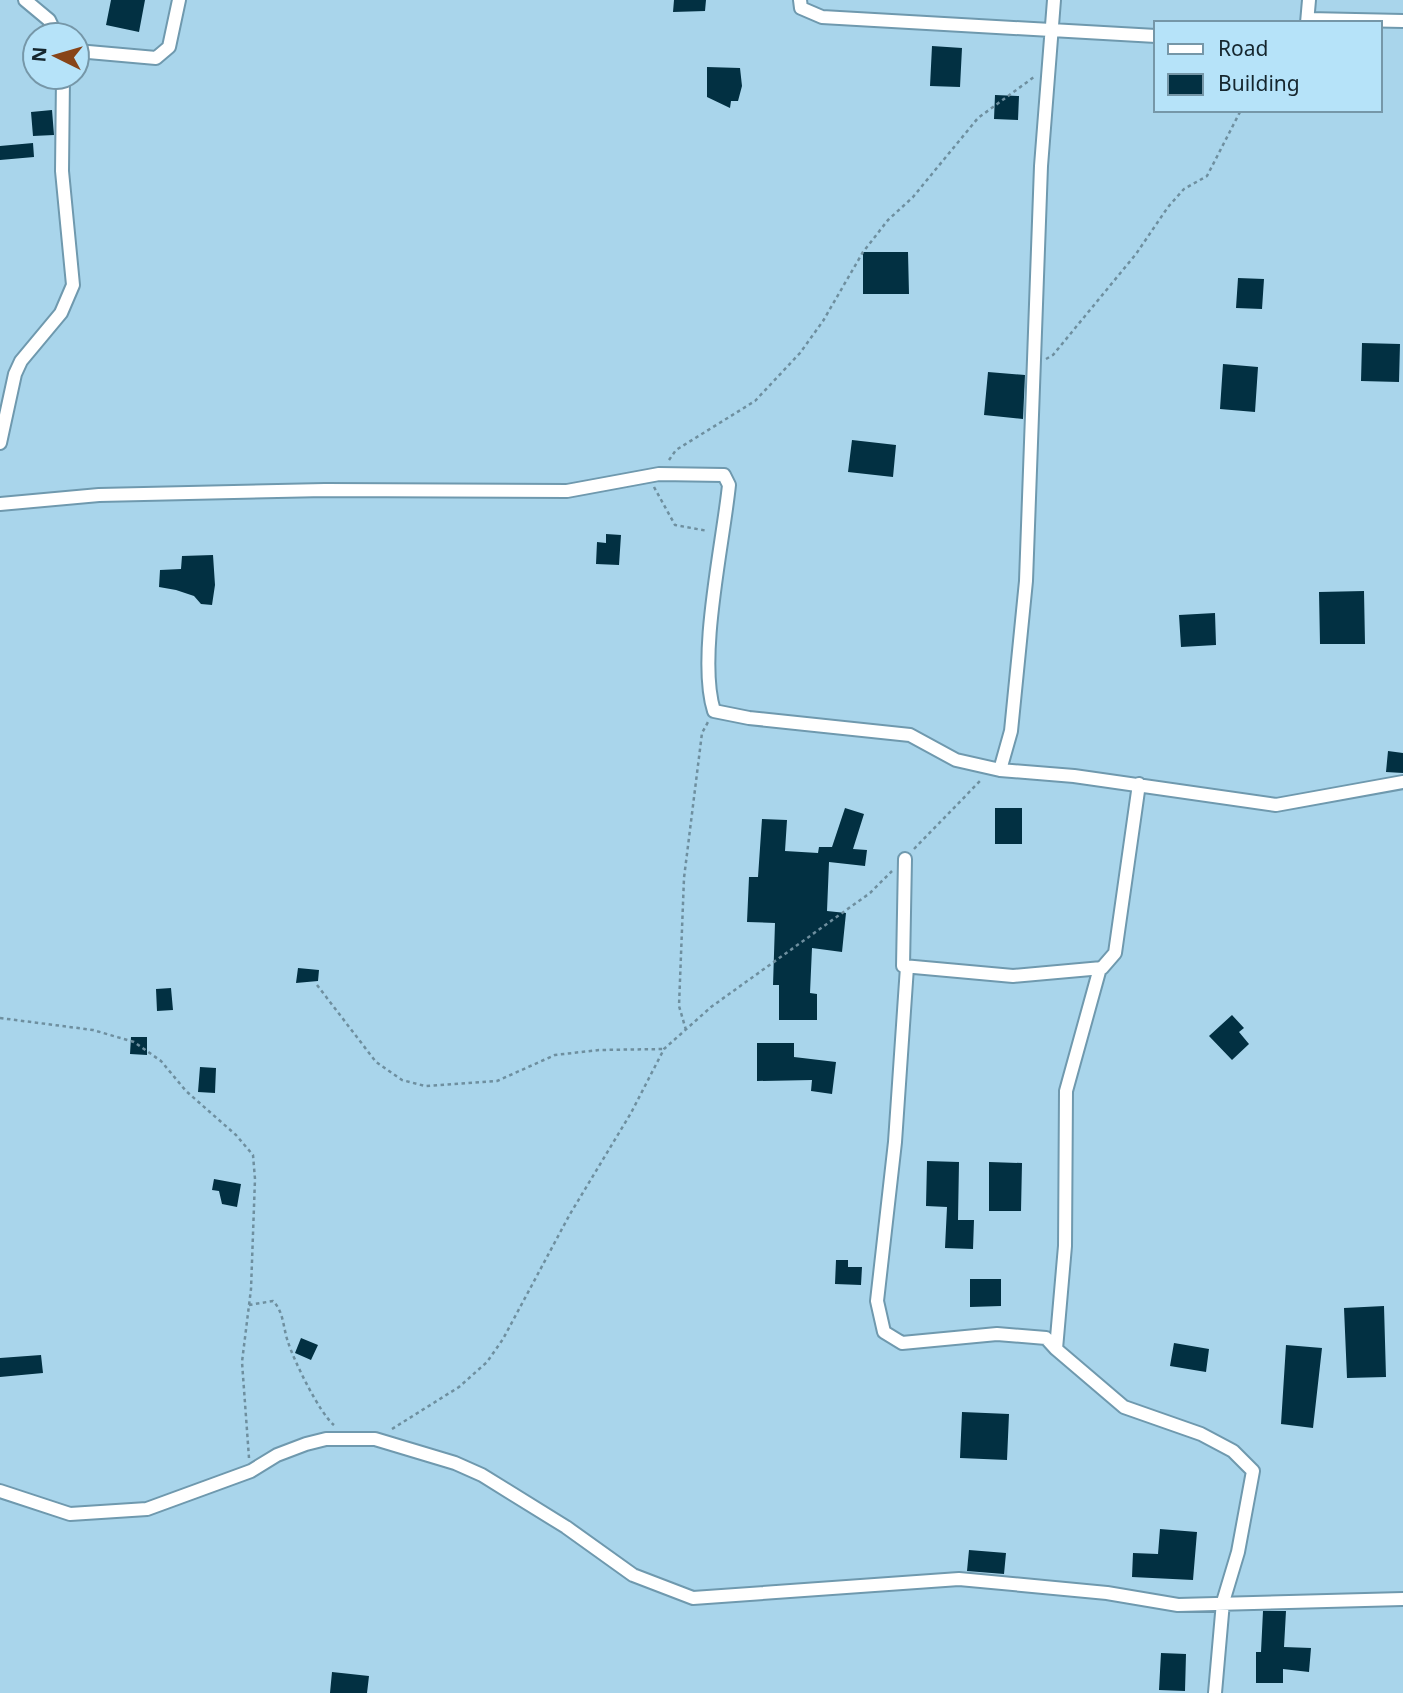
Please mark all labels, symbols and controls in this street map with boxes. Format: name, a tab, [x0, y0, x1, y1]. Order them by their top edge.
north arrow	[21, 21, 91, 91]
legend	[1154, 21, 1382, 112]
text: Road	[1218, 34, 1268, 62]
text: N	[25, 46, 53, 63]
text: Building	[1218, 69, 1300, 97]

